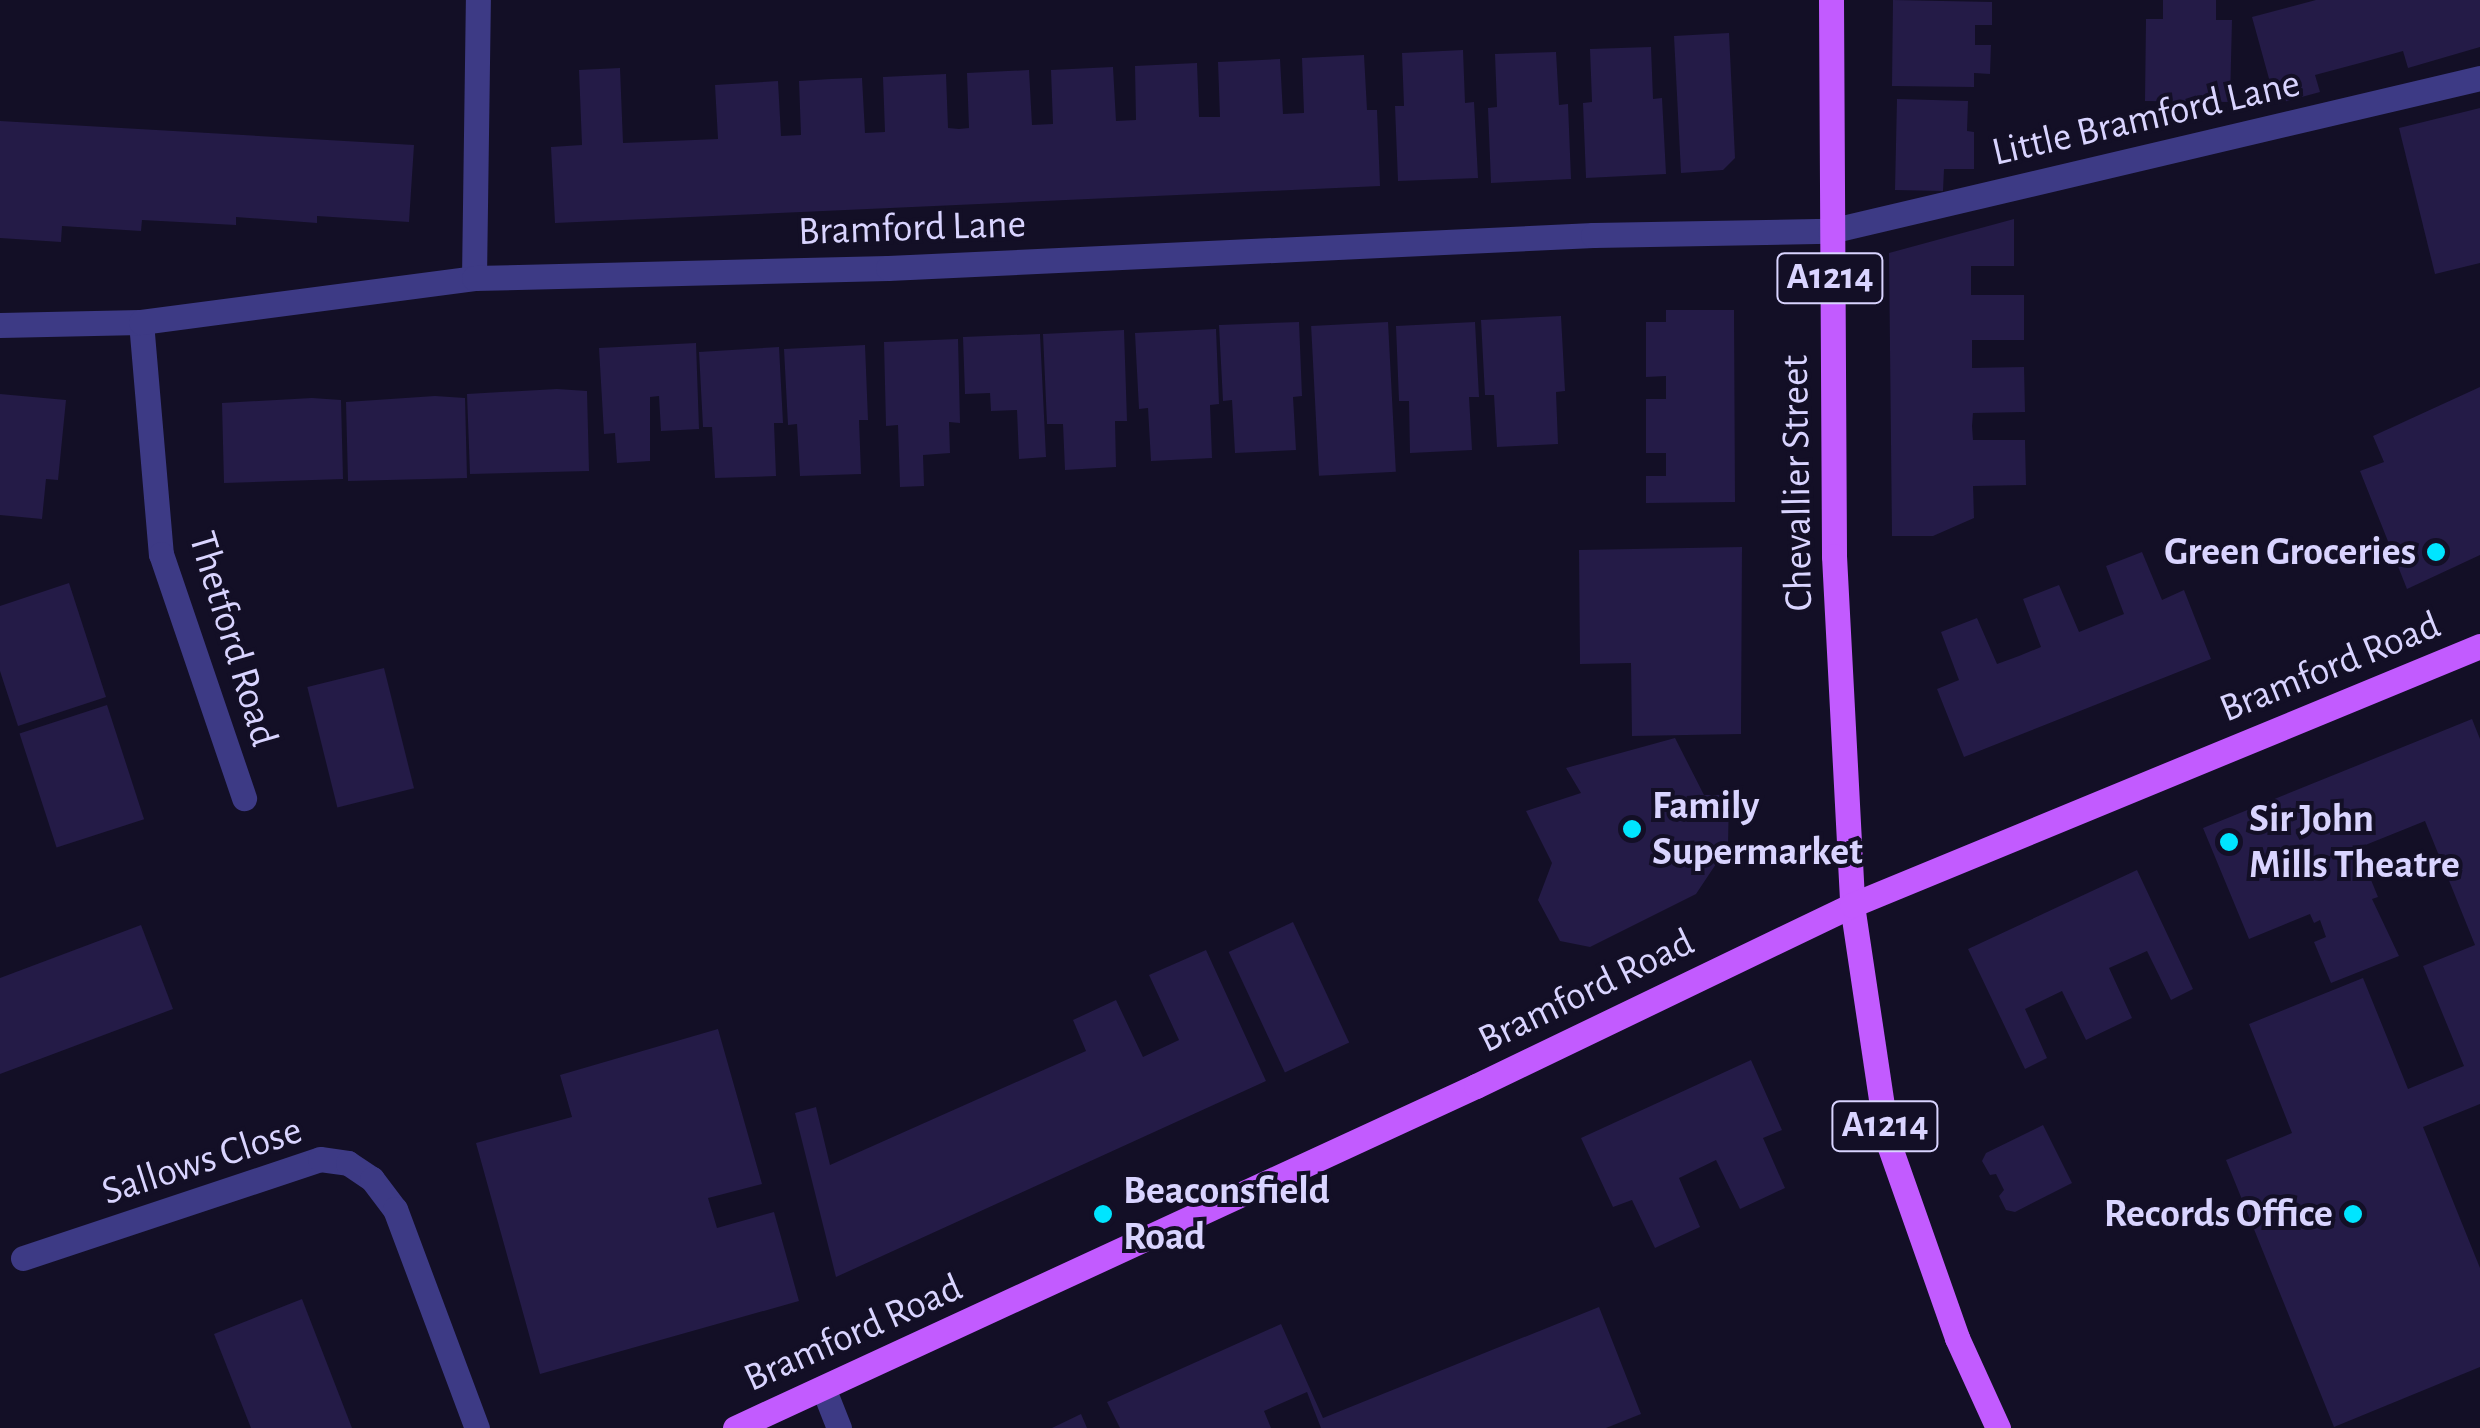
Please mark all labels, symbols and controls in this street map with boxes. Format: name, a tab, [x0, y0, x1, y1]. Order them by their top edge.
street label: Little Bramford Lane	[1987, 59, 2305, 177]
street label: Bramford Lane	[797, 200, 1027, 256]
road number: A1214	[1775, 245, 1885, 311]
street label: Chevallier Street	[1771, 354, 1823, 612]
street label: Thetford Road	[178, 526, 288, 752]
place label: Green Groceries	[2164, 528, 2416, 576]
marker: Green Groceries	[2425, 541, 2447, 563]
street label: Bramford Road	[2213, 601, 2447, 733]
place label: Family Supermarket	[1652, 782, 1863, 876]
place label: Sir John Mills Theatre	[2249, 795, 2460, 889]
marker: Family Supermarket	[1621, 818, 1643, 840]
marker: Sir John Mills Theatre	[2218, 831, 2240, 853]
street label: Bramford Road	[1470, 918, 1702, 1064]
road number: A1214	[1830, 1093, 1940, 1159]
street label: Sallows Close	[96, 1106, 308, 1216]
place label: Beaconsfield Road	[1123, 1167, 1330, 1261]
place label: Records Office	[2104, 1190, 2333, 1238]
marker: Beaconsfield Road	[1092, 1203, 1114, 1225]
marker: Records Office	[2342, 1203, 2364, 1225]
street label: Bramford Road	[736, 1264, 970, 1402]

